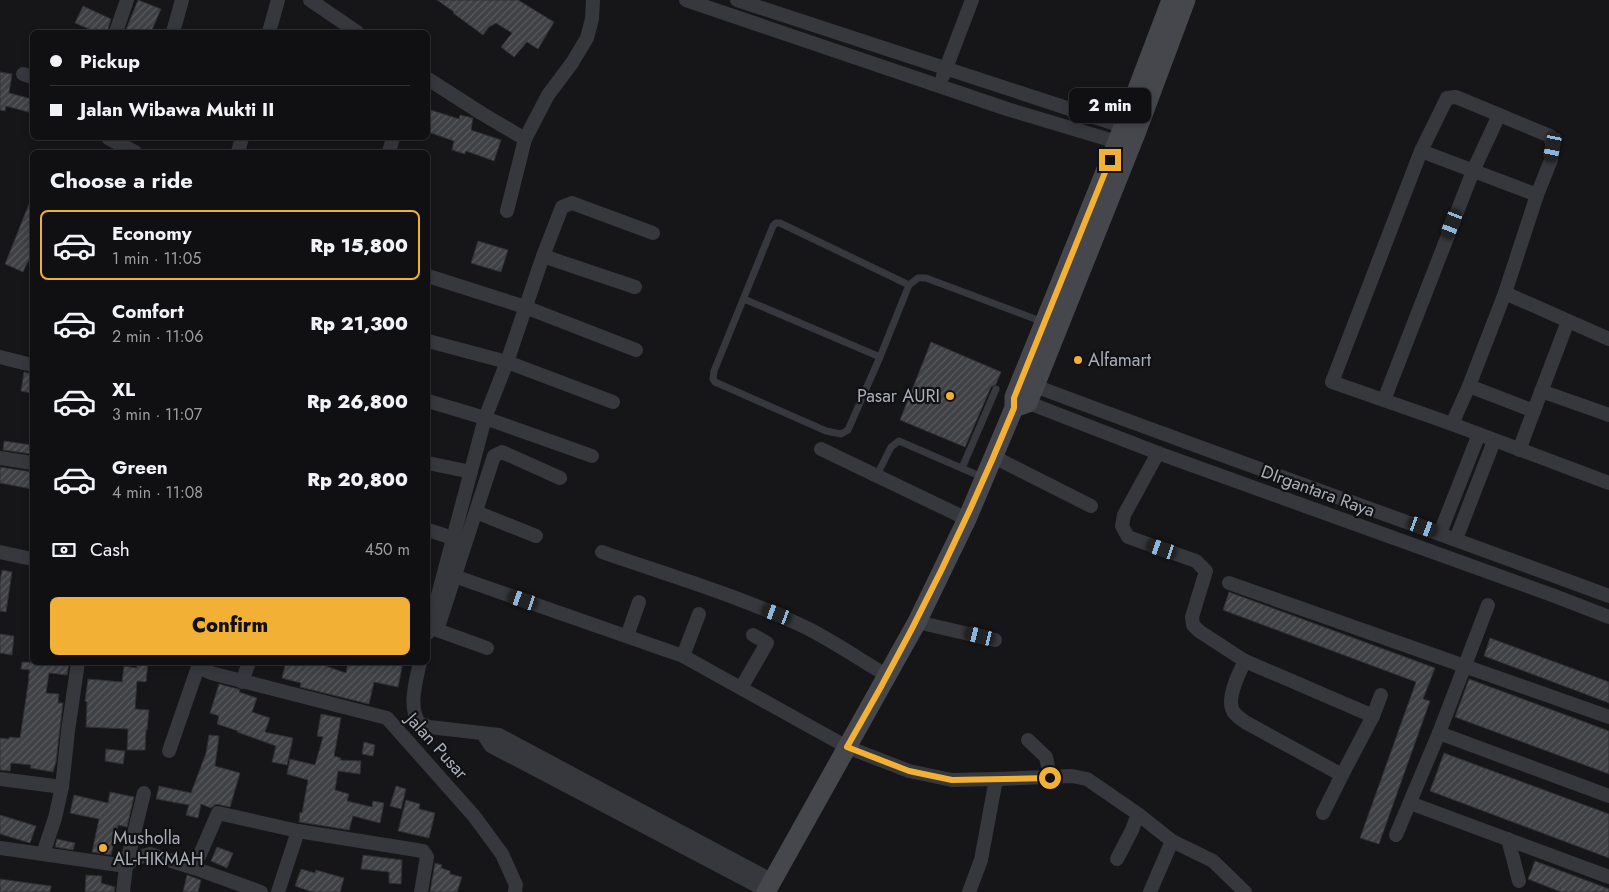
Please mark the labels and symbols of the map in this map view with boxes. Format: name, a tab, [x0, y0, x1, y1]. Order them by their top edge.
callout: 2 min	[1069, 88, 1151, 122]
car	[1542, 131, 1563, 163]
route end	[1099, 149, 1121, 171]
car	[1439, 207, 1464, 241]
place label: Alfamart	[1088, 347, 1152, 373]
marker: Alfamart	[1072, 354, 1084, 366]
place label: Pasar AURI	[857, 383, 940, 409]
marker: Pasar AURI	[944, 390, 956, 402]
street label: DIrgantara Raya	[1257, 458, 1379, 524]
car	[1406, 515, 1439, 539]
car	[1145, 537, 1178, 561]
car	[506, 588, 539, 612]
car	[760, 602, 793, 626]
car	[963, 625, 996, 647]
street label: Jalan Pusar	[399, 705, 475, 786]
route start	[1039, 767, 1061, 789]
place label: Musholla AL-HIKMAH	[113, 825, 204, 872]
marker: Musholla AL-HIKMAH	[97, 842, 109, 854]

